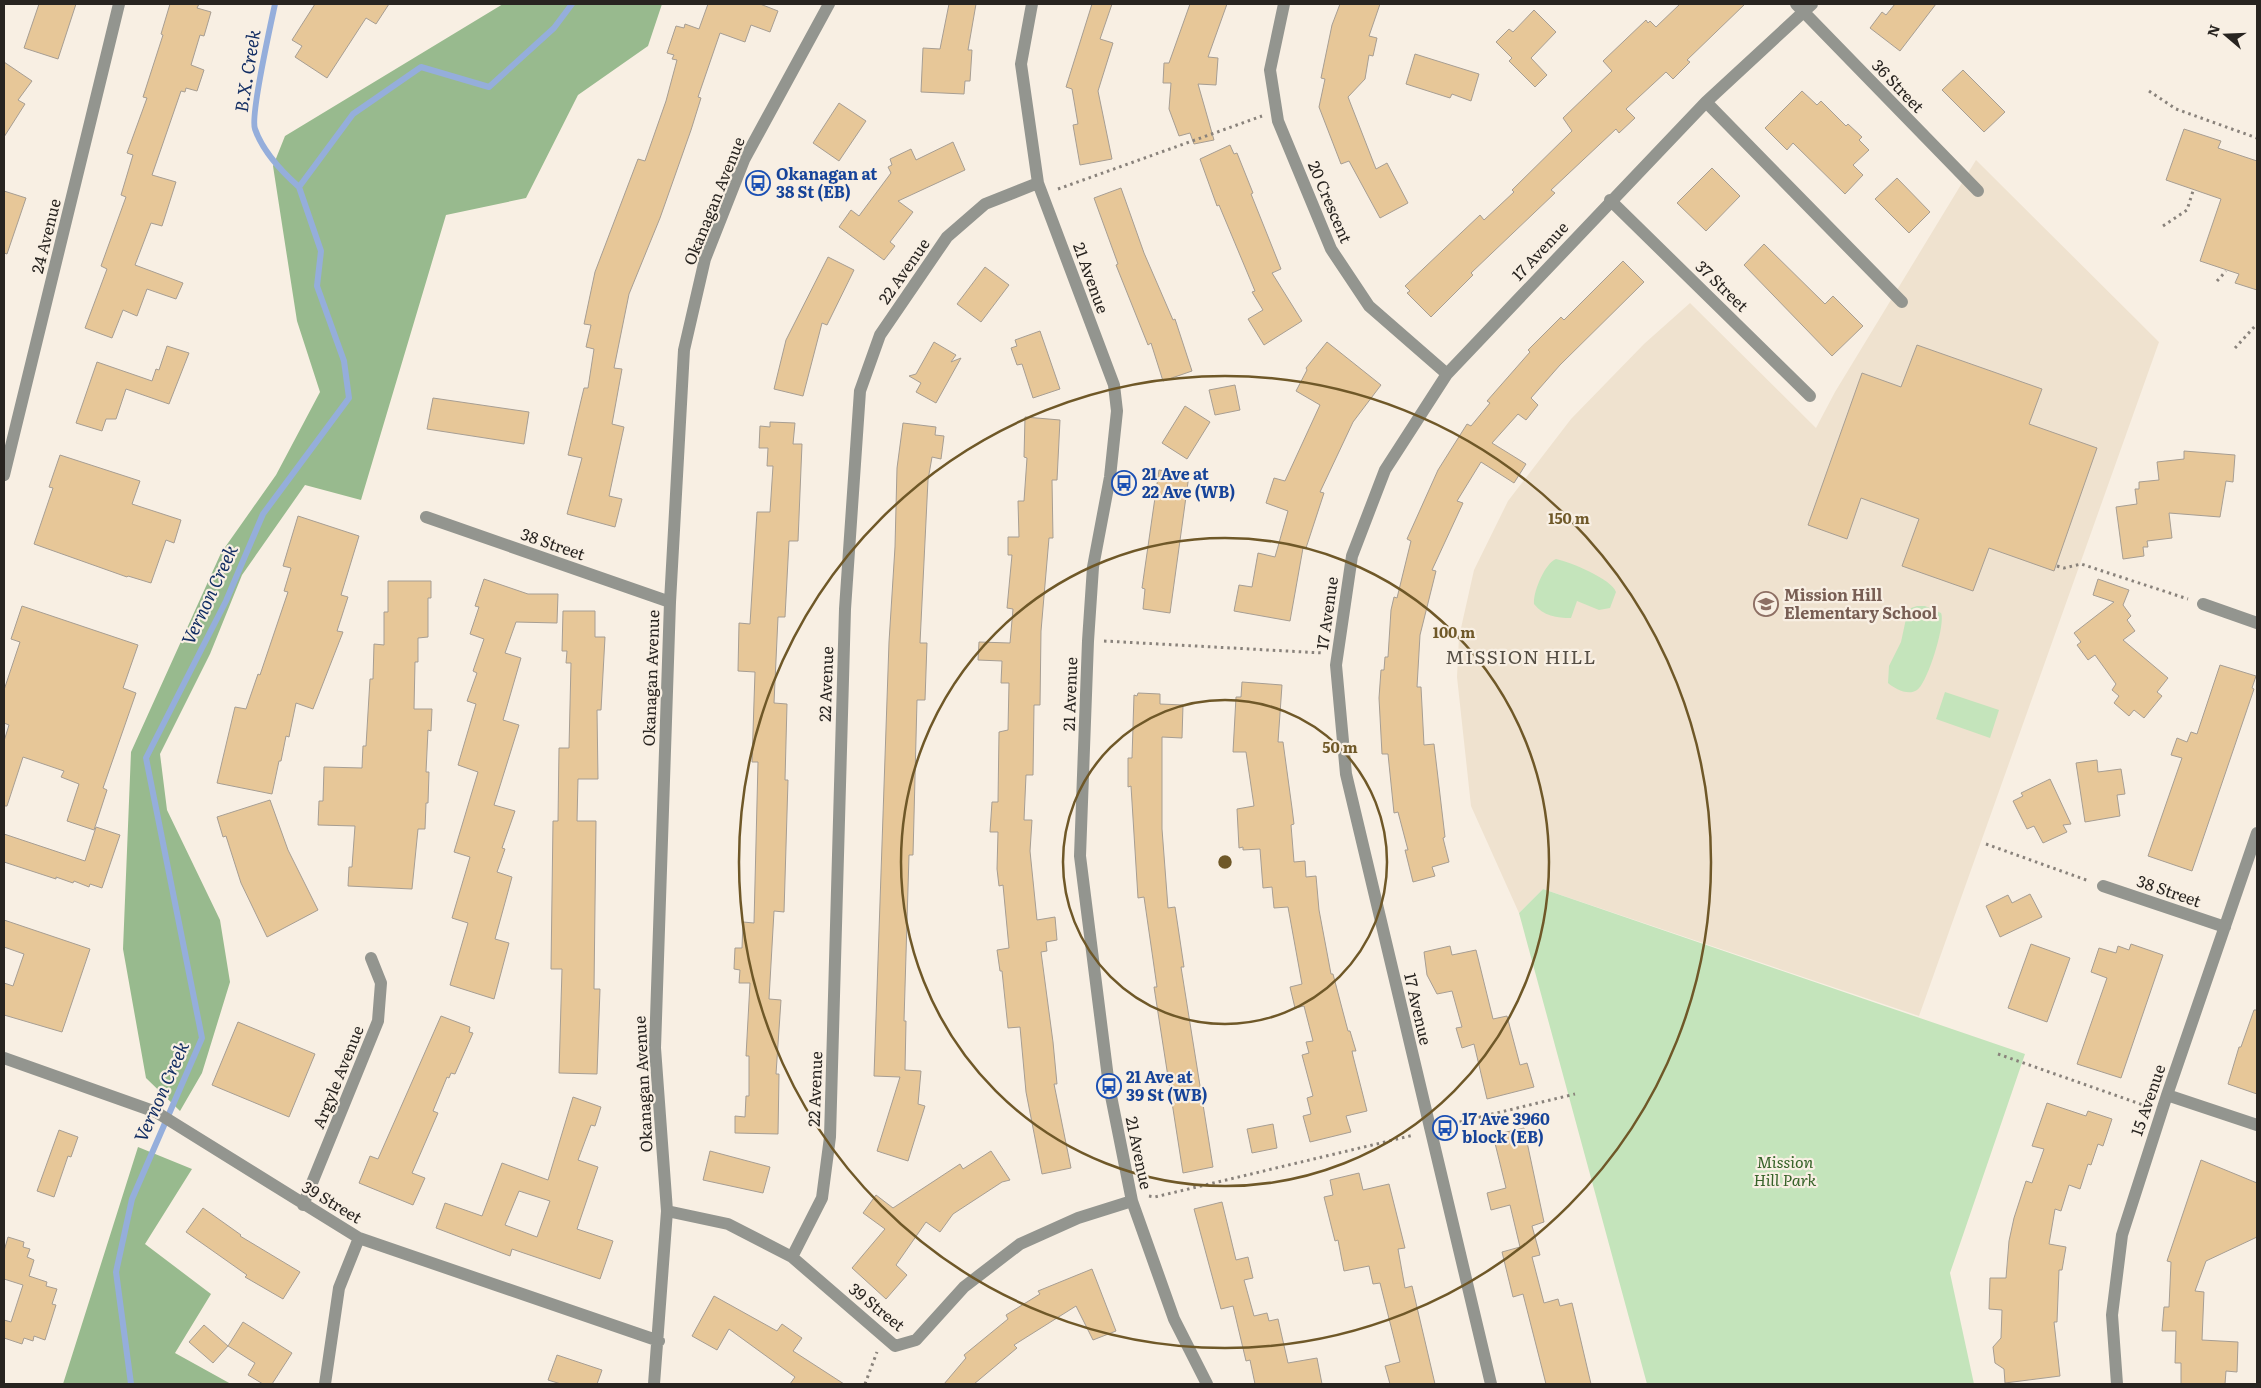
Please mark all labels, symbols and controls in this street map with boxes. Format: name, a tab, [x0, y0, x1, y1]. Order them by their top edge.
north arrow	[2201, 10, 2251, 60]
text: N	[2201, 21, 2224, 39]
water label: B.X. Creek	[227, 27, 266, 114]
street label: 36 Street	[1867, 53, 1931, 118]
street label: Okanagan Avenue	[676, 133, 750, 268]
street label: 20 Crescent	[1303, 157, 1359, 247]
place label: Okanagan at 38 St (EB)	[776, 161, 877, 203]
bus stop icon: Okanagan at 38 St (EB)	[745, 170, 771, 196]
street label: 24 Avenue	[24, 196, 66, 276]
street label: 17 Avenue	[1505, 215, 1573, 285]
street label: 22 Avenue	[872, 233, 935, 308]
street label: 21 Avenue	[1068, 239, 1116, 317]
street label: 37 Street	[1691, 254, 1755, 317]
place label: 21 Ave at 22 Ave (WB)	[1142, 461, 1235, 503]
bus stop icon: 21 Ave at 22 Ave (WB)	[1111, 470, 1137, 496]
text: 150 m	[1548, 506, 1590, 529]
street label: 38 Street	[518, 521, 589, 565]
water label: Vernon Creek	[174, 540, 244, 649]
street label: 17 Avenue	[1309, 575, 1343, 651]
place label: Mission Hill Elementary School	[1784, 582, 1938, 624]
school or university icon: Mission Hill Elementary School	[1753, 591, 1779, 617]
street label: Okanagan Avenue	[636, 609, 664, 747]
text: 100 m	[1433, 620, 1475, 643]
district label: MISSION HILL	[1445, 642, 1597, 670]
street label: 22 Avenue	[812, 646, 838, 722]
street label: 21 Avenue	[1056, 657, 1082, 731]
text: 50 m	[1322, 735, 1358, 758]
centre of rings	[1216, 853, 1234, 871]
street label: 38 Street	[2134, 868, 2205, 912]
street label: 17 Avenue	[1399, 970, 1439, 1047]
street label: Okanagan Avenue	[626, 1015, 658, 1153]
street label: Argyle Avenue	[305, 1021, 369, 1132]
water label: Vernon Creek	[126, 1037, 195, 1146]
street label: 22 Avenue	[801, 1051, 827, 1127]
street label: 15 Avenue	[2124, 1061, 2170, 1139]
place label: 21 Ave at 39 St (WB)	[1126, 1064, 1208, 1106]
bus stop icon: 21 Ave at 39 St (WB)	[1096, 1073, 1122, 1099]
place label: 17 Ave 3960 block (EB)	[1462, 1106, 1550, 1148]
street label: 21 Avenue	[1121, 1114, 1159, 1191]
bus stop icon: 17 Ave 3960 block (EB)	[1432, 1115, 1458, 1141]
park label: Mission Hill Park	[1754, 1149, 1817, 1191]
street label: 39 Street	[298, 1174, 367, 1229]
street label: 39 Street	[844, 1276, 911, 1337]

